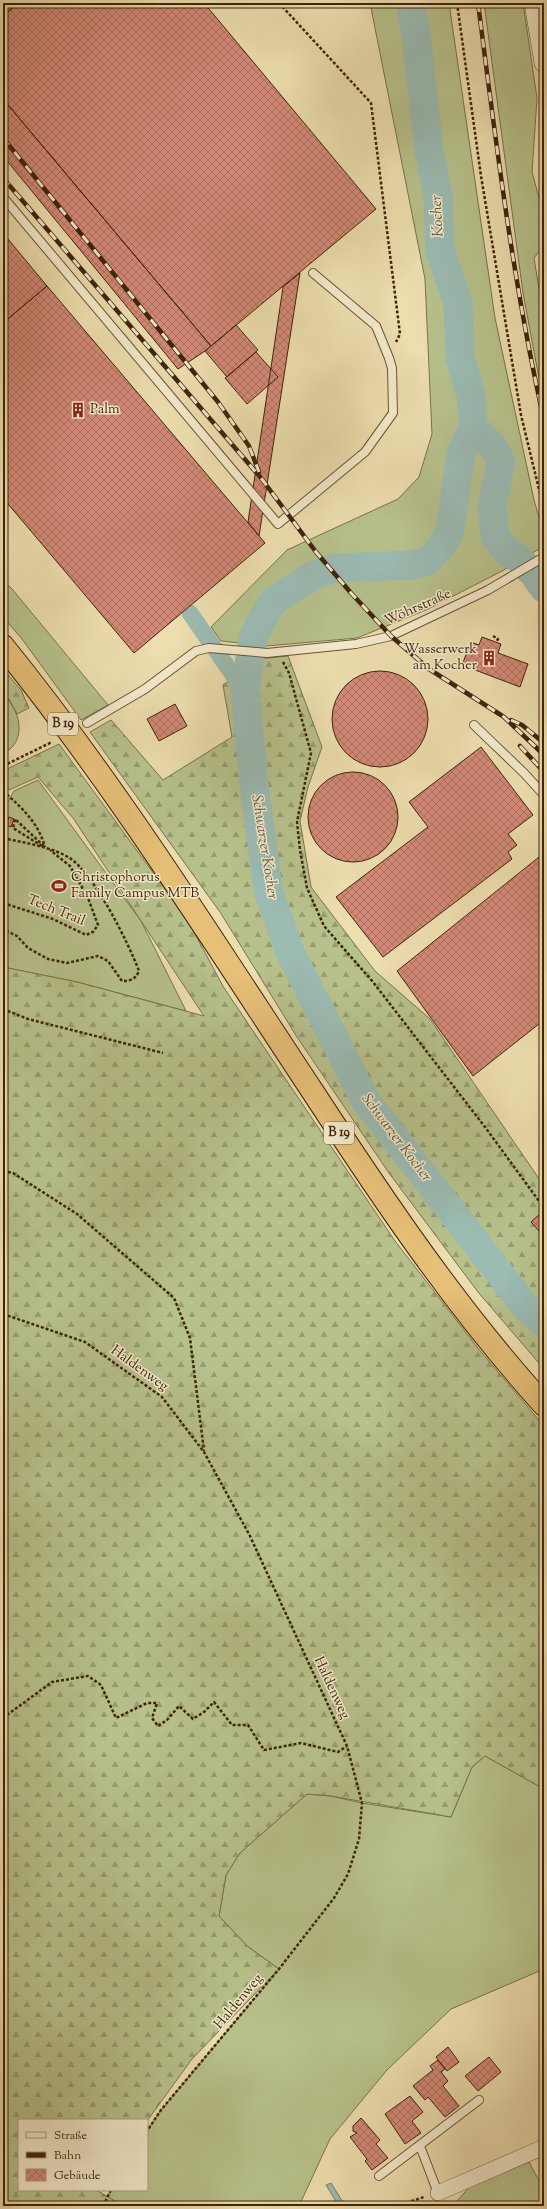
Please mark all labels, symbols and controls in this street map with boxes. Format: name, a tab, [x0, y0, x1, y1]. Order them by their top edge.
water label: Kocher	[426, 194, 450, 237]
place label: Palm	[90, 400, 120, 420]
building icon: Palm	[69, 401, 87, 419]
street label: Wöhrstraße	[382, 584, 454, 632]
place label: Wasserwerk am Kocher	[404, 640, 478, 676]
building icon: Wasserwerk am Kocher	[480, 649, 498, 667]
road number: B 19	[48, 713, 78, 735]
water label: Schwarzer Kocher	[245, 793, 283, 901]
place label: Christophorus Family Campus MTB	[71, 868, 199, 904]
sports icon: Christophorus Family Campus MTB	[50, 877, 68, 895]
street label: Tech Trail	[24, 890, 88, 932]
water label: Schwarzer Kocher	[356, 1090, 437, 1187]
road number: B 19	[324, 1122, 354, 1144]
street label: Haldenweg	[106, 1341, 172, 1397]
street label: Haldenweg	[308, 1653, 354, 1723]
street label: Haldenweg	[210, 1970, 268, 2034]
legend	[18, 2119, 148, 2191]
text: Straße	[54, 2127, 88, 2145]
text: Bahn	[54, 2147, 81, 2165]
text: Gebäude	[54, 2167, 101, 2185]

